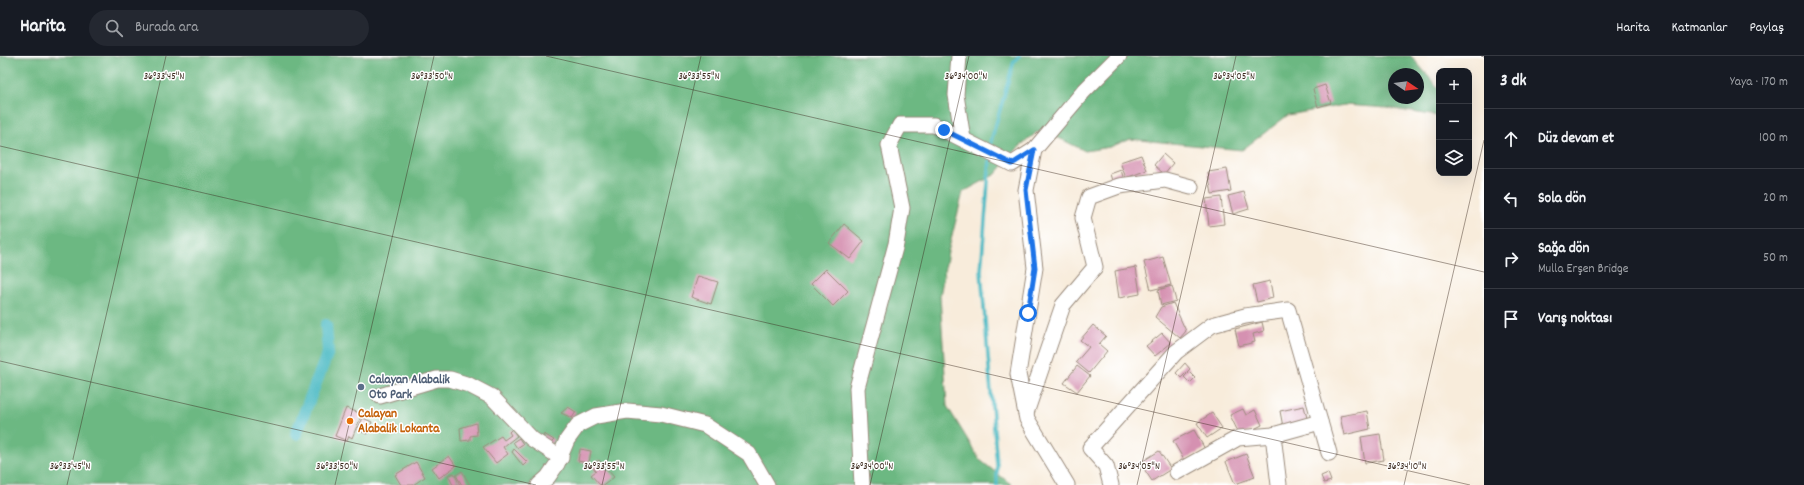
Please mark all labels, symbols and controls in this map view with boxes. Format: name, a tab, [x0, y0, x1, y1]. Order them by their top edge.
search box	[89, 10, 369, 46]
text: Harita	[20, 14, 65, 41]
icon: search	[103, 17, 125, 39]
text: Burada ara	[135, 17, 198, 39]
text: Harita	[1616, 18, 1650, 38]
text: Katmanlar	[1672, 18, 1727, 38]
text: Paylaş	[1749, 18, 1784, 38]
north arrow	[1388, 68, 1424, 104]
map controls	[1436, 68, 1472, 176]
button: +	[1436, 68, 1472, 104]
text: 36°33'45"N	[144, 70, 184, 84]
text: 36°33'50"N	[411, 70, 453, 84]
text: 36°33'55"N	[678, 70, 720, 84]
text: 36°34'00"N	[945, 70, 987, 84]
text: 36°34'05"N	[1213, 70, 1255, 84]
text: 3 dk	[1500, 70, 1526, 94]
text: Yaya · 170 m	[1730, 73, 1788, 92]
button: −	[1436, 104, 1472, 140]
route end	[935, 121, 953, 139]
icon: ahead	[1500, 128, 1522, 150]
text: Düz devam et	[1538, 128, 1614, 150]
text: 100 m	[1759, 129, 1788, 148]
button: layers	[1436, 140, 1472, 176]
icon: left	[1500, 188, 1522, 210]
text: Sola dön	[1538, 188, 1586, 210]
text: 20 m	[1763, 189, 1788, 208]
text: Sağa dön	[1538, 238, 1589, 260]
icon: right	[1500, 248, 1522, 270]
text: 50 m	[1763, 249, 1788, 268]
text: Mulla Erşen Bridge	[1538, 260, 1628, 279]
route start	[1019, 304, 1037, 322]
icon: arrive	[1500, 308, 1522, 330]
text: Varış noktası	[1538, 308, 1612, 330]
place label: Calayan Alabalik Oto Park	[369, 371, 451, 405]
marker: Calayan Alabalik Oto Park	[356, 382, 366, 392]
place label: Calayan Alabalik Lokanta	[358, 405, 440, 439]
marker: Calayan Alabalik Lokanta	[345, 416, 355, 426]
text: 36°33'45"N	[50, 460, 90, 474]
text: 36°33'50"N	[316, 460, 358, 474]
text: 36°33'55"N	[583, 460, 625, 474]
text: 36°34'00"N	[851, 460, 893, 474]
text: 36°34'05"N	[1118, 460, 1160, 474]
text: 36°34'10"N	[1387, 460, 1427, 474]

